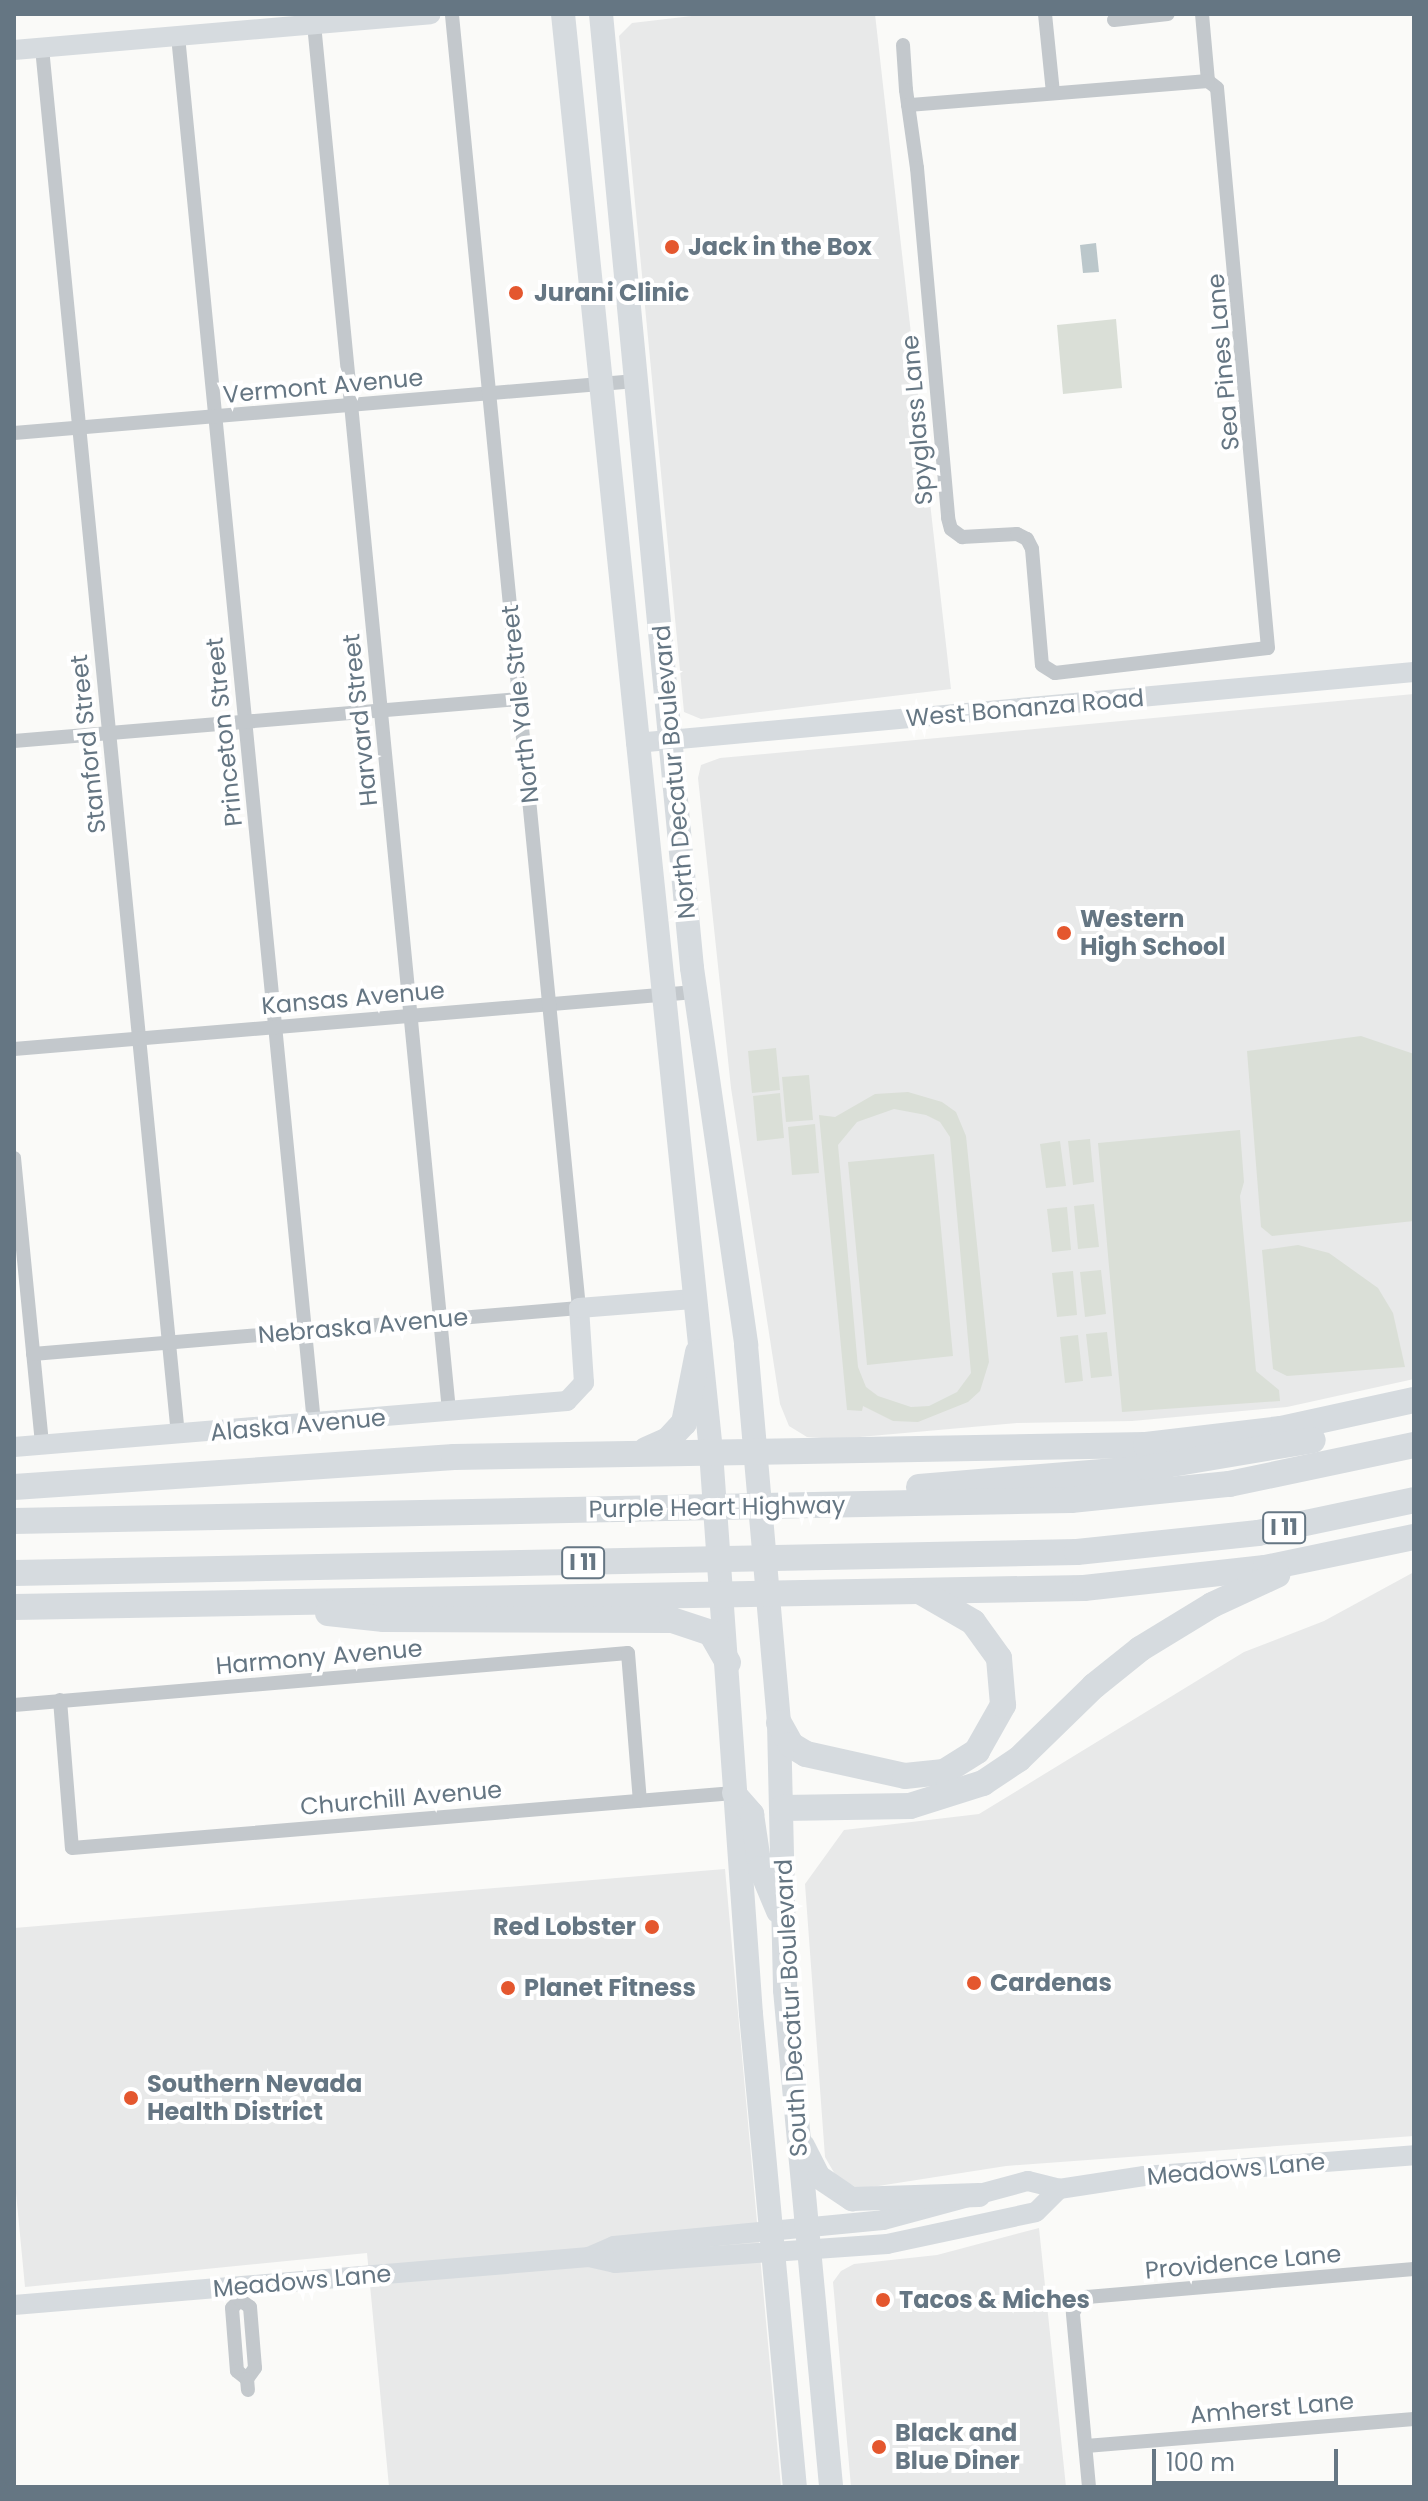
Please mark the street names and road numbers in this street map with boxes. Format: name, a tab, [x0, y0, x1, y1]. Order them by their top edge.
street label: Sea Pines Lane	[1201, 272, 1245, 452]
street label: Spyglass Lane	[895, 334, 939, 506]
street label: Vermont Avenue	[222, 363, 424, 409]
street label: North Yale Street	[495, 603, 545, 805]
street label: North Decatur Boulevard	[647, 624, 701, 920]
street label: Harvard Street	[337, 632, 383, 808]
street label: Princeton Street	[200, 636, 248, 828]
street label: Stanford Street	[64, 653, 112, 835]
street label: West Bonanza Road	[905, 683, 1145, 733]
street label: Kansas Avenue	[260, 976, 446, 1020]
street label: Nebraska Avenue	[257, 1302, 469, 1350]
street label: Alaska Avenue	[209, 1403, 387, 1447]
street label: Purple Heart Highway	[588, 1490, 846, 1524]
road number: I 11	[1262, 1510, 1306, 1546]
road number: I 11	[561, 1545, 605, 1581]
street label: Harmony Avenue	[215, 1634, 423, 1680]
street label: Churchill Avenue	[299, 1775, 503, 1821]
street label: South Decatur Boulevard	[769, 1858, 813, 2158]
street label: Meadows Lane	[1146, 2147, 1326, 2191]
street label: Providence Lane	[1144, 2239, 1342, 2285]
street label: Meadows Lane	[212, 2259, 392, 2303]
street label: Amherst Lane	[1189, 2386, 1355, 2430]

